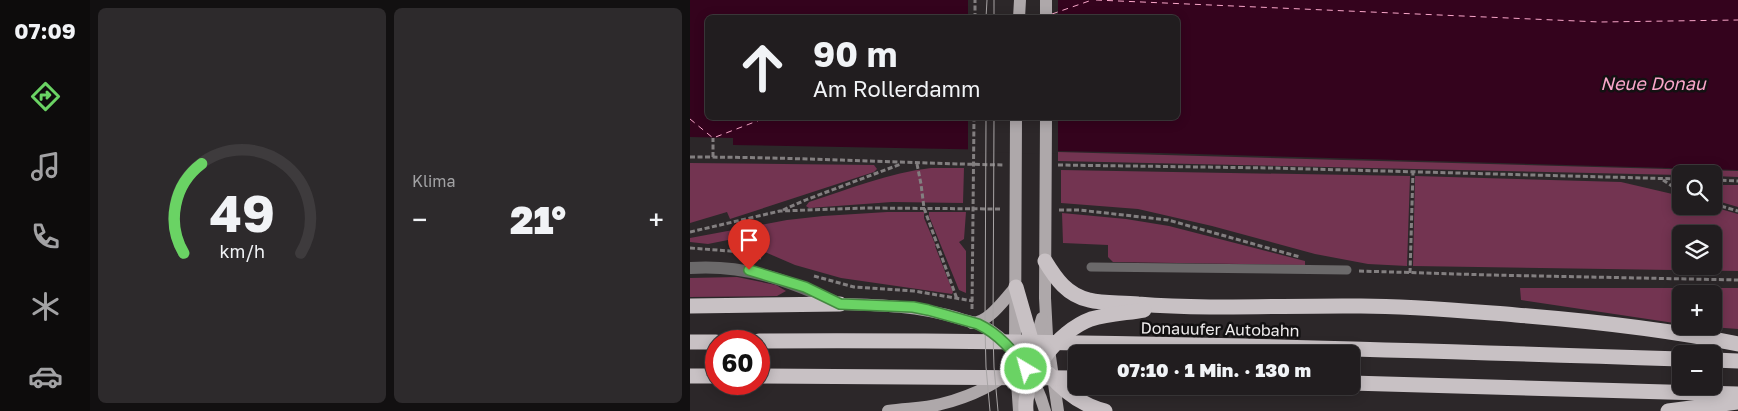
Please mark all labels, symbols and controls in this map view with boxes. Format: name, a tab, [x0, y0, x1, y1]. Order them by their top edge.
text: 07:09	[14, 17, 76, 44]
text: 90 m	[813, 33, 897, 75]
icon: ahead	[730, 35, 795, 100]
water label: Neue Donau	[1600, 72, 1707, 94]
text: Am Rollerdamm	[813, 75, 981, 102]
icon: directions	[28, 79, 63, 114]
icon: music	[28, 149, 63, 184]
map controls	[1672, 165, 1722, 395]
button: search	[1672, 165, 1722, 215]
text: Klima	[412, 171, 456, 191]
text: 49	[209, 181, 275, 243]
text: 21°	[510, 197, 566, 242]
text: −	[412, 203, 427, 236]
text: +	[649, 203, 664, 236]
icon: phone	[28, 219, 63, 254]
pin	[728, 219, 770, 270]
button: layers	[1672, 225, 1722, 275]
icon: arrive	[735, 226, 763, 254]
text: km/h	[219, 240, 265, 262]
button: +	[1672, 285, 1722, 335]
icon: climate	[28, 289, 63, 324]
street label: Donauufer Autobahn	[1140, 318, 1300, 340]
speed limit sign: 60	[705, 330, 770, 395]
position arrow	[999, 342, 1051, 394]
button: −	[1672, 345, 1722, 395]
text: 07:10 · 1 Min. · 130 m	[1117, 358, 1311, 381]
icon: car	[28, 359, 63, 394]

